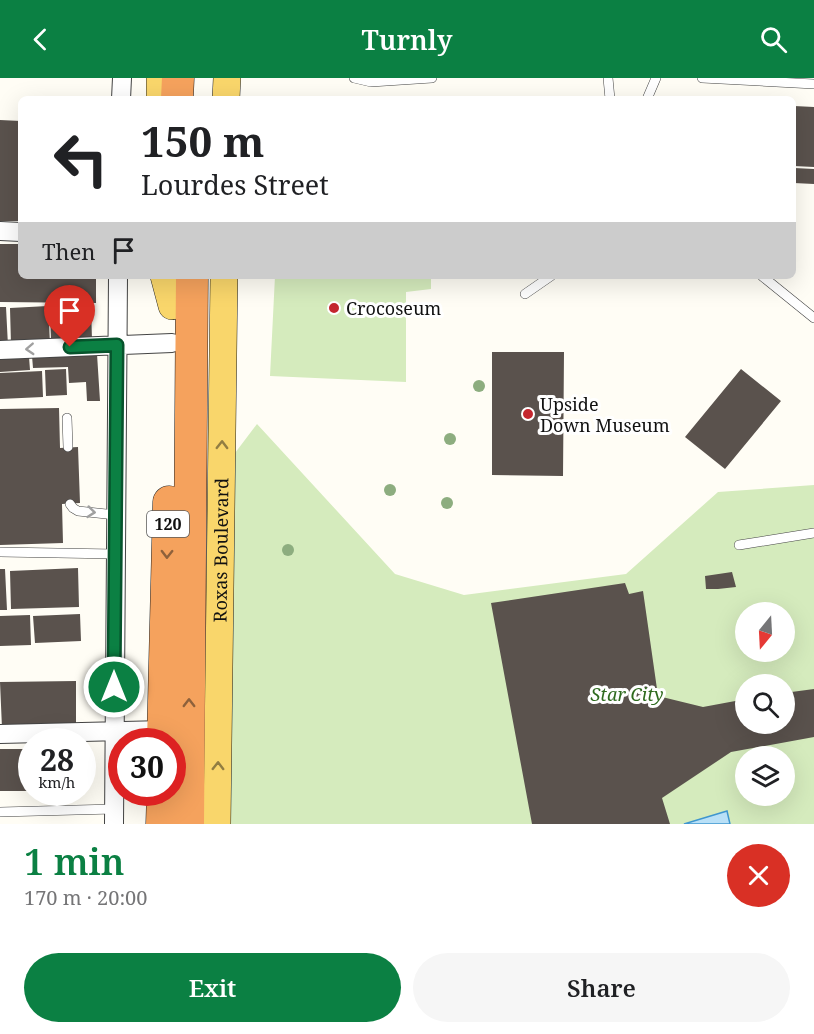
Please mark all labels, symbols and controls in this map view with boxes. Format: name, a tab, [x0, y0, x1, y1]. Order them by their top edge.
text: Turnly	[362, 21, 452, 58]
icon: back	[24, 23, 57, 56]
icon: search	[757, 23, 790, 56]
text: 150 m	[141, 112, 265, 169]
icon: left	[42, 120, 120, 198]
text: Lourdes Street	[141, 166, 329, 203]
icon: arrive	[107, 234, 140, 267]
text: Then	[42, 236, 95, 266]
pin	[44, 285, 95, 347]
icon: arrive	[53, 294, 86, 327]
place label: Crocoseum	[346, 296, 441, 320]
marker: Crocoseum	[327, 301, 341, 315]
one-way arrow	[25, 342, 34, 355]
place label: Upside Down Museum	[540, 392, 670, 437]
marker: Upside Down Museum	[521, 407, 535, 421]
one-way arrow	[216, 440, 228, 449]
street label: Roxas Boulevard	[208, 478, 233, 622]
one-way arrow	[87, 505, 96, 518]
road number: 120	[147, 511, 189, 537]
one-way arrow	[161, 549, 174, 558]
north arrow	[735, 602, 795, 662]
map controls	[735, 602, 795, 806]
position arrow	[82, 655, 146, 719]
button: search	[735, 674, 795, 734]
park label: Star City	[591, 682, 663, 706]
one-way arrow	[183, 698, 195, 707]
speed limit sign: 30	[108, 728, 186, 806]
text: 28	[40, 739, 74, 780]
button: layers	[735, 746, 795, 806]
one-way arrow	[211, 761, 224, 770]
text: km/h	[39, 772, 75, 792]
text: 1 min	[24, 837, 125, 886]
button: close	[727, 844, 790, 907]
text: 170 m · 20:00	[24, 884, 147, 911]
button: Exit	[24, 953, 401, 1022]
button: Share	[413, 953, 790, 1022]

